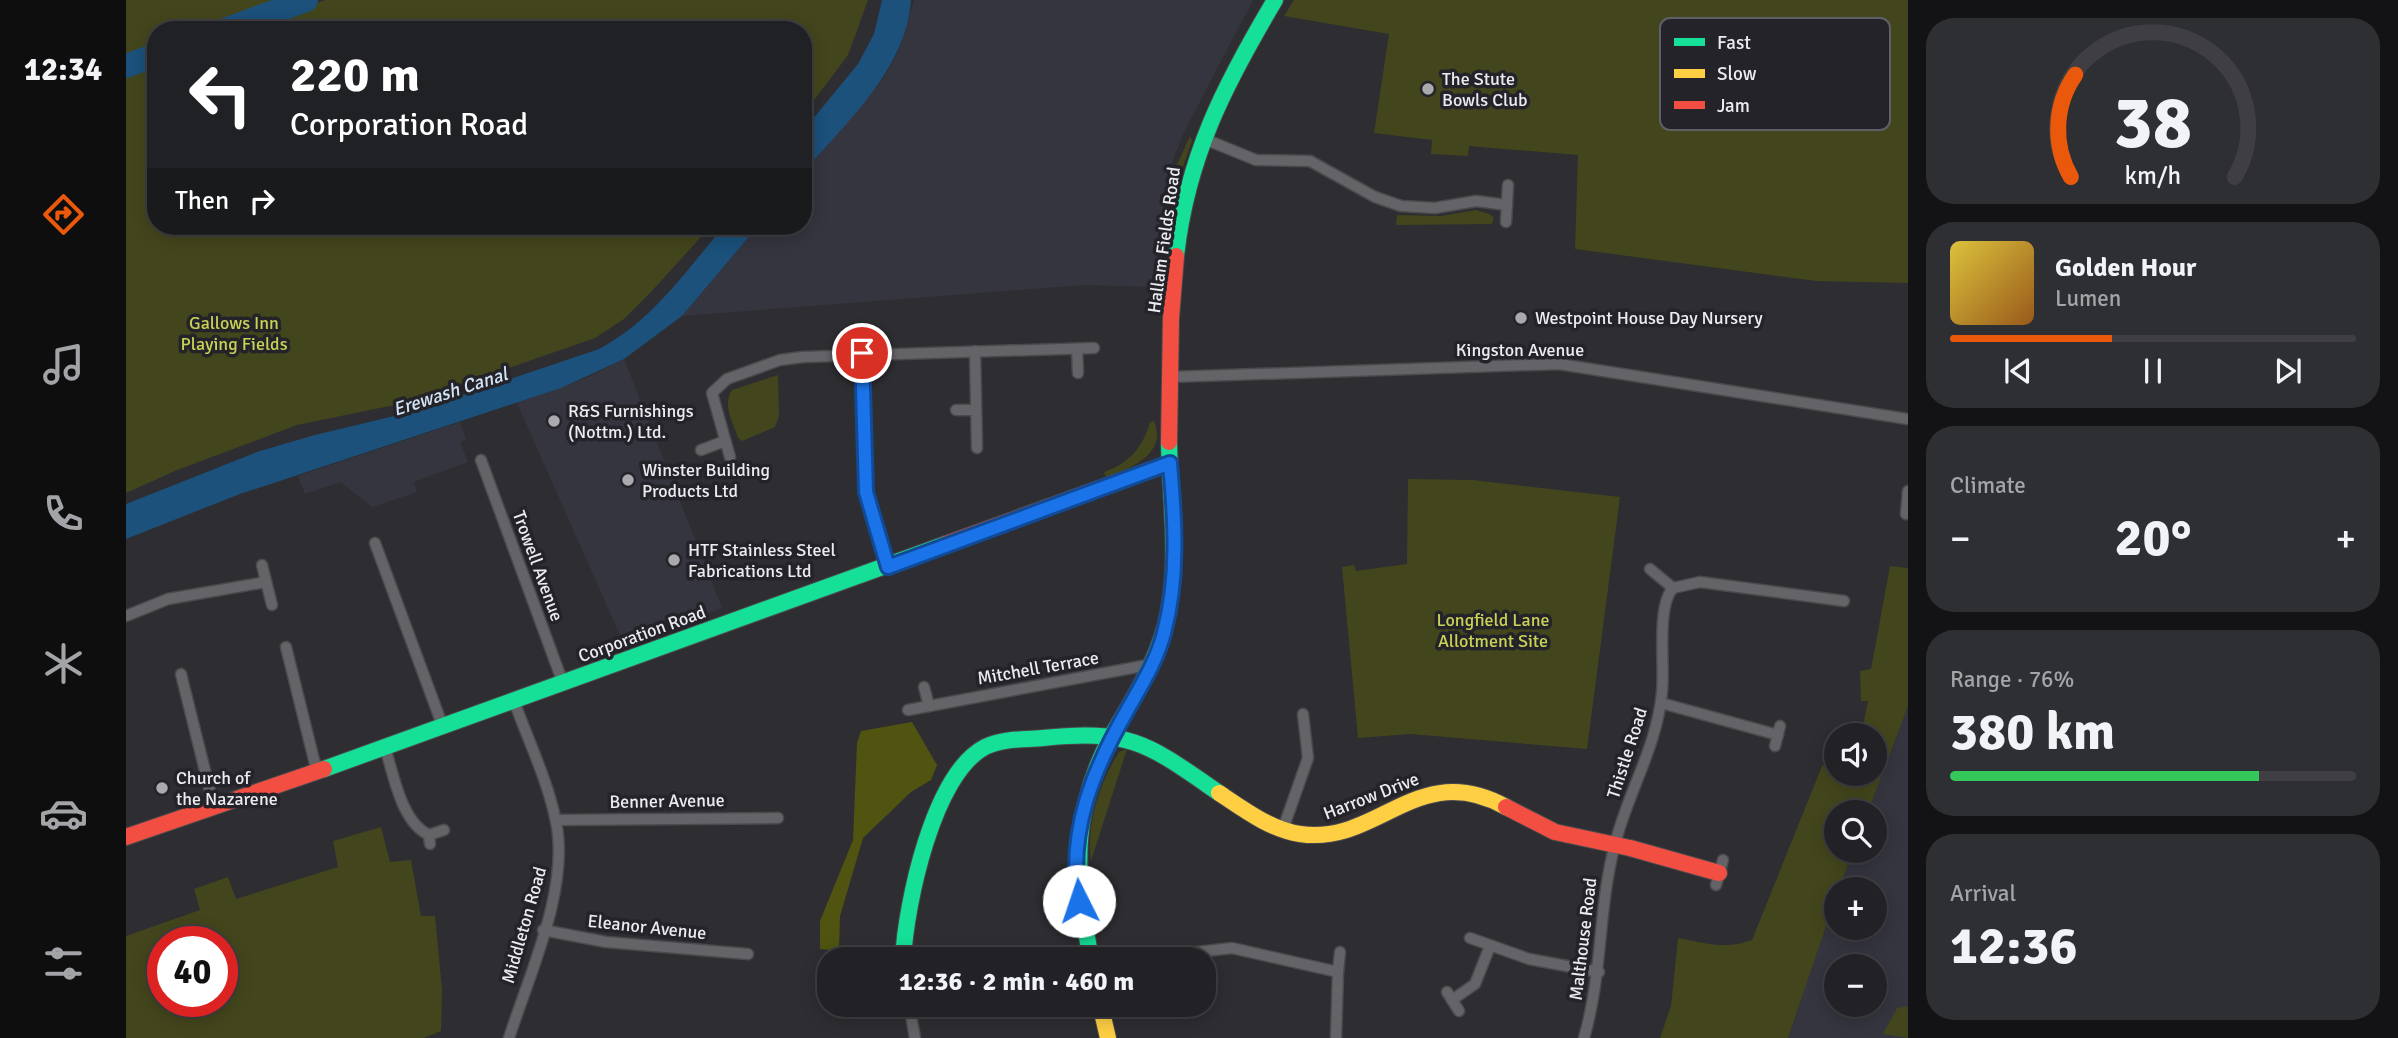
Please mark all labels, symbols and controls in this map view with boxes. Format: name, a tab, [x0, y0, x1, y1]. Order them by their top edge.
legend	[1660, 18, 1890, 130]
text: Fast	[1717, 31, 1751, 55]
text: 220 m	[290, 45, 420, 105]
icon: left	[175, 49, 266, 140]
text: 12:34	[24, 50, 102, 89]
text: Slow	[1717, 62, 1757, 86]
place label: The Stute Bowls Club	[1442, 68, 1527, 111]
text: 38	[2114, 79, 2192, 168]
marker: The Stute Bowls Club	[1420, 81, 1436, 97]
text: Jam	[1717, 94, 1750, 118]
text: Corporation Road	[290, 105, 528, 144]
text: km/h	[2125, 160, 2181, 191]
street label: Hallam Fields Road	[1143, 165, 1185, 315]
icon: right	[243, 182, 281, 220]
text: Then	[175, 185, 229, 217]
icon: directions	[39, 190, 88, 239]
text: Golden Hour	[2055, 252, 2196, 284]
text: Lumen	[2055, 284, 2121, 313]
place label: Westpoint House Day Nursery	[1535, 307, 1763, 329]
marker: Westpoint House Day Nursery	[1513, 310, 1529, 326]
park label: Gallows Inn Playing Fields	[180, 312, 288, 355]
pin	[832, 323, 892, 383]
icon: arrive	[843, 334, 881, 372]
street label: Kingston Avenue	[1456, 339, 1584, 361]
icon: music	[39, 340, 88, 389]
icon: previous	[1999, 352, 2037, 390]
icon: pause	[2134, 352, 2172, 390]
icon: next	[2269, 352, 2307, 390]
water label: Erewash Canal	[390, 362, 512, 422]
place label: R&S Furnishings (Nottm.) Ltd.	[568, 400, 694, 443]
marker: R&S Furnishings (Nottm.) Ltd.	[546, 413, 562, 429]
place label: Winster Building Products Ltd	[642, 459, 770, 502]
text: Climate	[1950, 471, 2026, 500]
marker: Winster Building Products Ltd	[620, 472, 636, 488]
icon: phone	[39, 489, 88, 538]
text: 20°	[2115, 506, 2191, 570]
street label: Trowell Avenue	[508, 508, 568, 624]
text: −	[1950, 515, 1971, 562]
text: +	[2335, 515, 2356, 562]
place label: HTF Stainless Steel Fabrications Ltd	[688, 539, 836, 582]
marker: HTF Stainless Steel Fabrications Ltd	[666, 552, 682, 568]
street label: Corporation Road	[575, 601, 709, 667]
park label: Longfield Lane Allotment Site	[1437, 609, 1549, 652]
icon: climate	[39, 639, 88, 688]
street label: Mitchell Terrace	[976, 646, 1100, 690]
text: Range · 76%	[1950, 665, 2074, 694]
text: 380 km	[1950, 700, 2115, 764]
street label: Thistle Road	[1602, 705, 1652, 801]
map controls	[1824, 723, 1887, 1017]
button: sound	[1824, 723, 1887, 786]
place label: Church of the Nazarene	[176, 767, 278, 810]
street label: Harrow Drive	[1320, 768, 1422, 824]
marker: Church of the Nazarene	[154, 780, 170, 796]
icon: car	[39, 789, 88, 838]
street label: Benner Avenue	[609, 789, 725, 813]
button: search	[1824, 800, 1887, 863]
street label: Middleton Road	[497, 864, 551, 986]
position arrow	[1042, 864, 1116, 938]
street label: Malthouse Road	[1565, 876, 1601, 1002]
button: +	[1824, 877, 1887, 940]
text: Arrival	[1950, 879, 2016, 908]
street label: Eleanor Avenue	[586, 910, 708, 944]
text: 12:36	[1950, 914, 2078, 978]
speed limit sign: 40	[147, 926, 238, 1017]
icon: filters	[39, 939, 88, 988]
button: −	[1824, 954, 1887, 1017]
text: 12:36 · 2 min · 460 m	[899, 966, 1134, 998]

